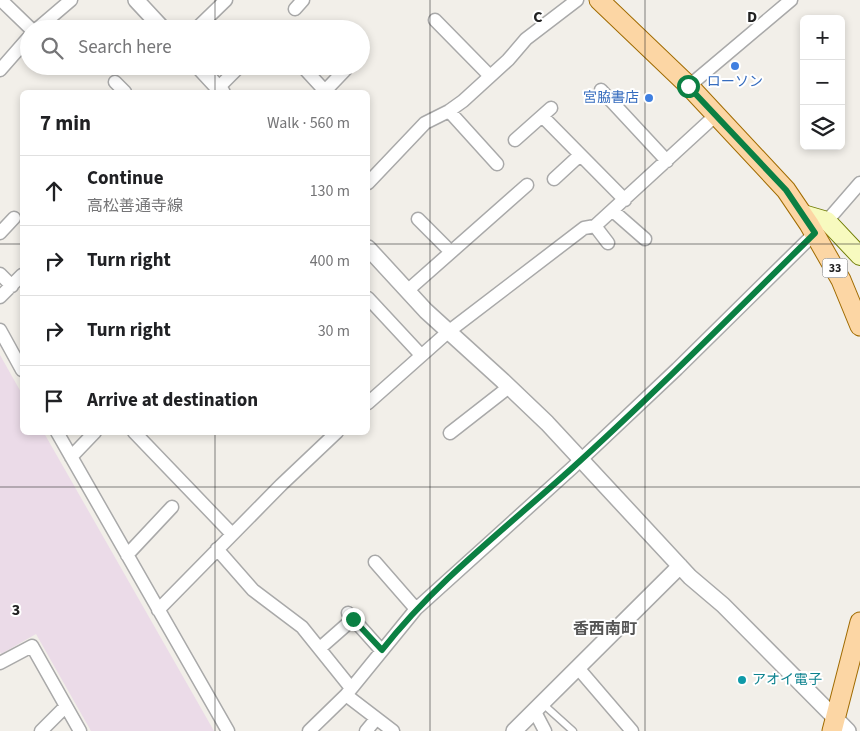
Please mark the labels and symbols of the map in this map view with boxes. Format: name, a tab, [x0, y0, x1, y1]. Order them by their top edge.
text: C	[533, 6, 543, 28]
text: D	[747, 6, 757, 28]
marker: ローソン	[729, 60, 741, 72]
place label: ローソン	[707, 72, 763, 92]
route start	[677, 75, 700, 98]
place label: 宮脇書店	[583, 88, 639, 108]
marker: 宮脇書店	[643, 92, 655, 104]
road number: 33	[822, 258, 848, 278]
text: 3	[12, 599, 20, 621]
route end	[342, 608, 365, 631]
district label: 香西南町	[573, 618, 637, 640]
place label: アオイ電子	[752, 670, 822, 690]
marker: アオイ電子	[736, 674, 748, 686]

